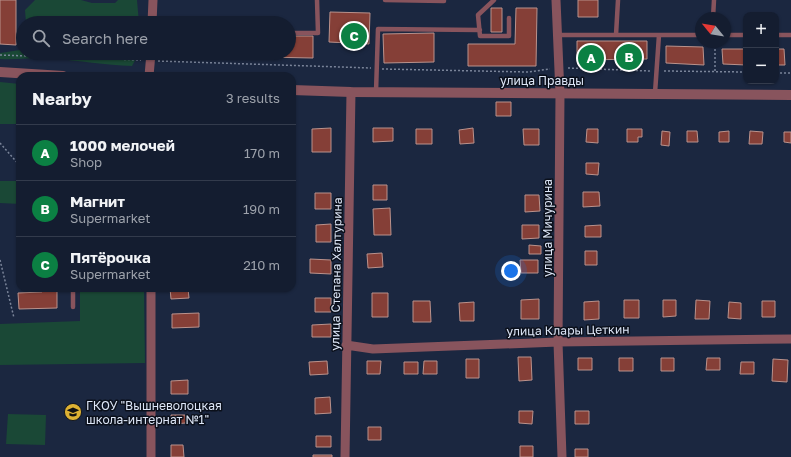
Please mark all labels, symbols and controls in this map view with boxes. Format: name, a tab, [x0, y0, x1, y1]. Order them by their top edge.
north arrow	[695, 12, 731, 48]
map controls	[743, 12, 779, 84]
button: +	[743, 12, 779, 48]
search box	[16, 16, 296, 60]
pin: C	[341, 21, 367, 51]
icon: search	[30, 27, 52, 49]
text: Search here	[62, 29, 148, 47]
pin: B	[616, 42, 642, 72]
pin: A	[578, 43, 604, 73]
button: −	[743, 48, 779, 84]
street label: улица Правды	[500, 73, 584, 88]
text: Nearby	[32, 88, 92, 109]
text: 3 results	[226, 90, 280, 106]
text: 1000 мелочей	[70, 136, 175, 154]
text: A	[40, 145, 50, 161]
text: 170 m	[244, 145, 280, 161]
text: Shop	[70, 154, 102, 170]
street label: улица Мичурина	[540, 179, 555, 277]
text: Магнит	[70, 192, 125, 210]
street label: улица Степана Халтурина	[327, 197, 345, 351]
text: B	[40, 201, 50, 217]
text: 190 m	[243, 201, 280, 217]
text: Supermarket	[70, 210, 151, 226]
text: Пятёрочка	[70, 248, 151, 266]
text: C	[40, 257, 50, 273]
text: 210 m	[243, 257, 280, 273]
your location	[501, 261, 521, 281]
text: Supermarket	[70, 266, 151, 282]
street label: улица Клары Цеткин	[506, 321, 630, 339]
place label: ГКОУ "Вышневолоцкая школа-интернат №1"	[86, 398, 222, 427]
school or university icon: ГКОУ "Вышневолоцкая школа-интернат №1"	[63, 402, 83, 422]

